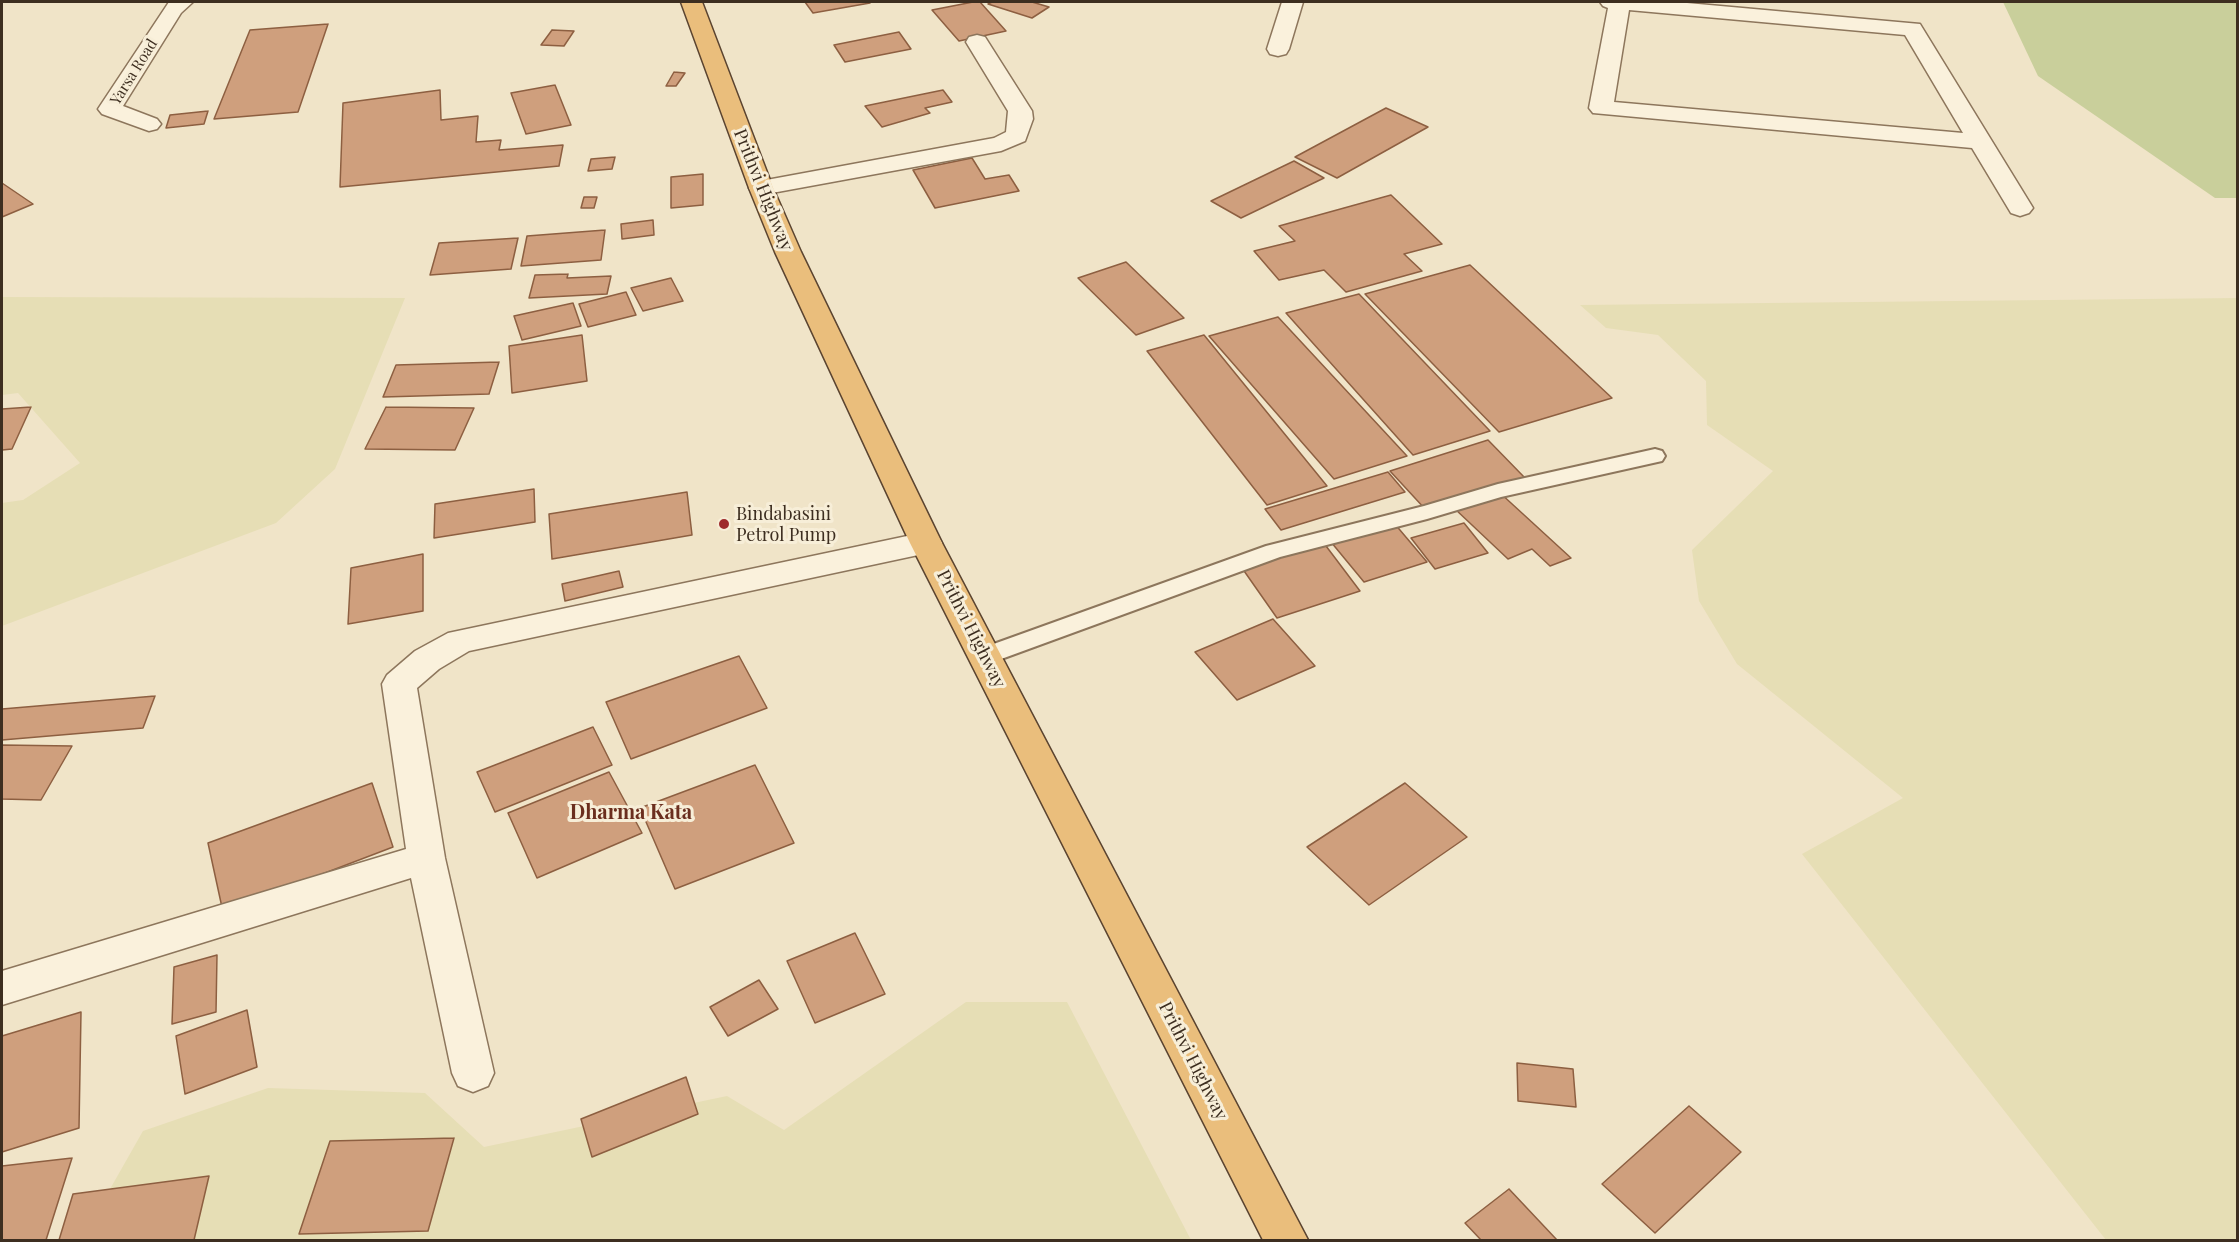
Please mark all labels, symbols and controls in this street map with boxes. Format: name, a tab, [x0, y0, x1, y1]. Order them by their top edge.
street label: Yarsa Road	[107, 36, 161, 108]
street label: Prithvi Highway	[729, 126, 797, 254]
place label: Bindabasini Petrol Pump	[736, 503, 836, 546]
marker: Bindabasini Petrol Pump	[717, 517, 731, 531]
street label: Prithvi Highway	[932, 566, 1010, 692]
district label: Dharma Kata	[570, 801, 692, 825]
street label: Prithvi Highway	[1154, 998, 1232, 1124]

